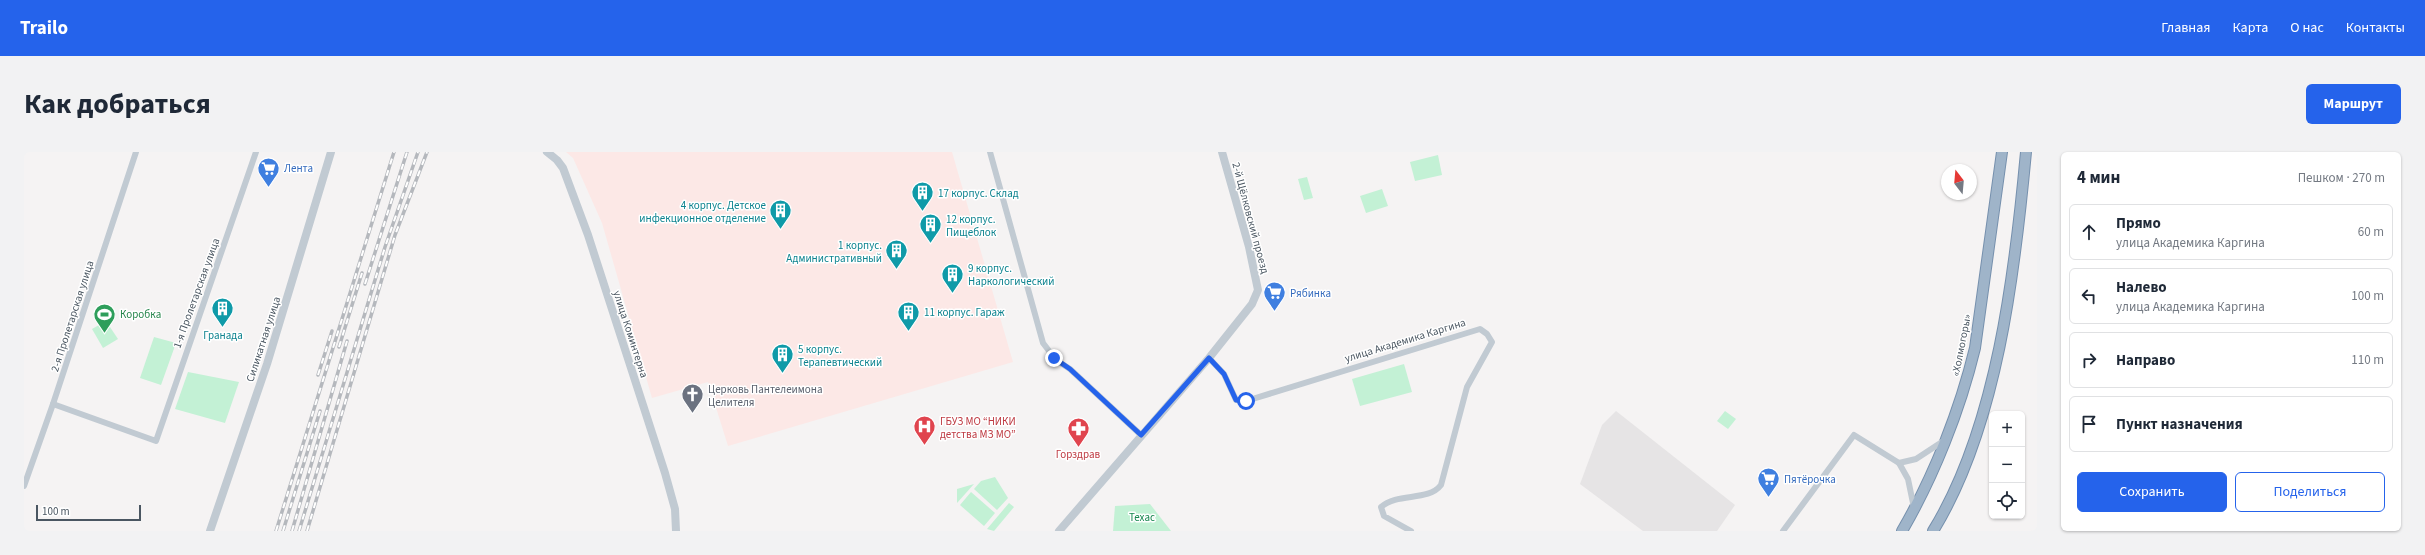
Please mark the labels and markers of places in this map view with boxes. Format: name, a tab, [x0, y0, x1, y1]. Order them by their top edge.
supermarket icon: Лента	[255, 155, 281, 188]
place label: Лента	[284, 161, 313, 176]
building icon: 17 корпус. Склад	[909, 180, 935, 213]
place label: 17 корпус. Склад	[938, 186, 1019, 201]
place label: 4 корпус. Детское инфекционное отделение	[639, 198, 767, 226]
building icon: 4 корпус. Детское инфекционное отделение	[768, 198, 794, 231]
building icon: 12 корпус. Пищеблок	[918, 212, 944, 245]
place label: 12 корпус. Пищеблок	[946, 212, 997, 240]
place label: 1 корпус. Административный	[786, 238, 882, 266]
building icon: 1 корпус. Административный	[884, 238, 910, 271]
building icon: 9 корпус. Наркологический	[939, 261, 965, 294]
place label: 9 корпус. Наркологический	[968, 261, 1055, 289]
supermarket icon: Рябинка	[1262, 280, 1288, 313]
place label: Рябинка	[1290, 286, 1331, 301]
building icon: Гранада	[210, 296, 236, 329]
building icon: 11 корпус. Гараж	[896, 299, 922, 332]
sports icon: Коробка	[92, 301, 118, 334]
place label: 11 корпус. Гараж	[924, 305, 1005, 320]
place label: Коробка	[120, 307, 161, 322]
place label: Гранада	[203, 328, 243, 343]
building icon: 5 корпус. Терапевтический	[769, 342, 795, 375]
place label: 5 корпус. Терапевтический	[798, 342, 882, 370]
church icon: Церковь Пантелеимона Целителя	[679, 382, 705, 415]
place label: Церковь Пантелеимона Целителя	[708, 382, 822, 410]
hospital icon: ГБУЗ МО “НИКИ детства МЗ МО”	[912, 414, 938, 447]
place label: ГБУЗ МО “НИКИ детства МЗ МО”	[940, 414, 1016, 442]
pharmacy icon: Горздрав	[1065, 415, 1091, 448]
place label: Горздрав	[1056, 447, 1101, 462]
supermarket icon: Пятёрочка	[1755, 466, 1781, 499]
place label: Пятёрочка	[1784, 472, 1836, 487]

